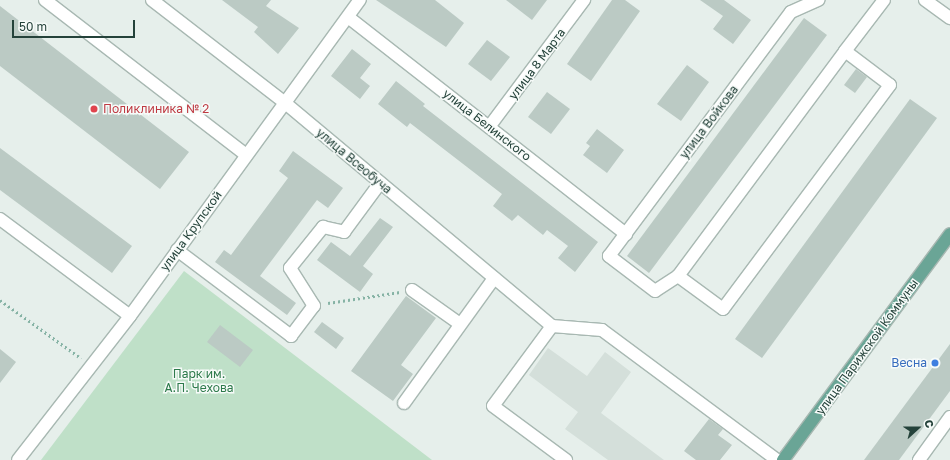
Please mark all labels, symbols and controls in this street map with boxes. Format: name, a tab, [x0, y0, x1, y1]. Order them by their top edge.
scale bar	[14, 12, 137, 38]
text: 50 m	[19, 19, 47, 34]
street label: улица 8 Марта	[506, 26, 568, 102]
street label: улица Войкова	[677, 82, 741, 162]
street label: улица Белинского	[440, 86, 534, 164]
place label: Поликлиника № 2	[103, 102, 209, 116]
marker: Поликлиника № 2	[88, 103, 100, 115]
street label: улица Всеобуча	[313, 125, 395, 197]
street label: улица Крупской	[157, 188, 225, 274]
street label: улица Парижской Коммуны	[813, 276, 921, 418]
place label: Весна	[891, 356, 927, 370]
marker: Весна	[930, 358, 940, 368]
park label: Парк им. А.П. Чехова	[164, 367, 234, 395]
north arrow	[898, 408, 938, 448]
text: С	[922, 418, 937, 429]

